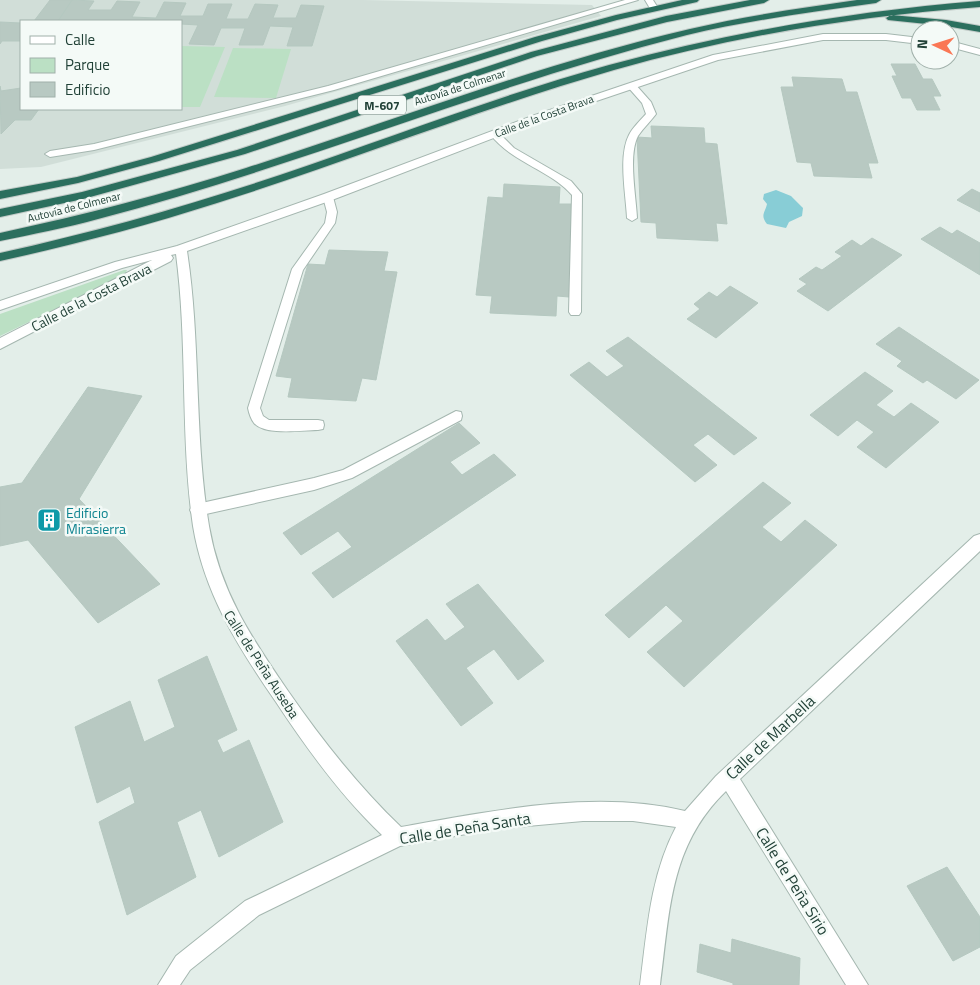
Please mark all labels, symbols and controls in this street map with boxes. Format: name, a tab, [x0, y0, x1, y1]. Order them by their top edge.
legend	[20, 20, 182, 110]
north arrow	[910, 20, 960, 70]
text: Calle	[65, 28, 95, 51]
text: N	[911, 38, 932, 50]
text: Parque	[65, 53, 110, 76]
street label: Autovía de Colmenar	[412, 65, 508, 109]
text: Edificio	[65, 78, 110, 101]
street label: Calle de la Costa Brava	[492, 91, 596, 141]
road number: M-607	[358, 96, 406, 114]
street label: Autovía de Colmenar	[26, 188, 122, 226]
street label: Calle de la Costa Brava	[27, 258, 155, 336]
place label: Edificio Mirasierra	[66, 502, 126, 539]
building icon: Edificio Mirasierra	[36, 507, 62, 533]
street label: Calle de Peña Auseba	[219, 606, 305, 722]
street label: Calle de Marbella	[720, 689, 820, 785]
street label: Calle de Peña Santa	[398, 806, 532, 850]
street label: Calle de Peña Sirio	[750, 822, 836, 940]

